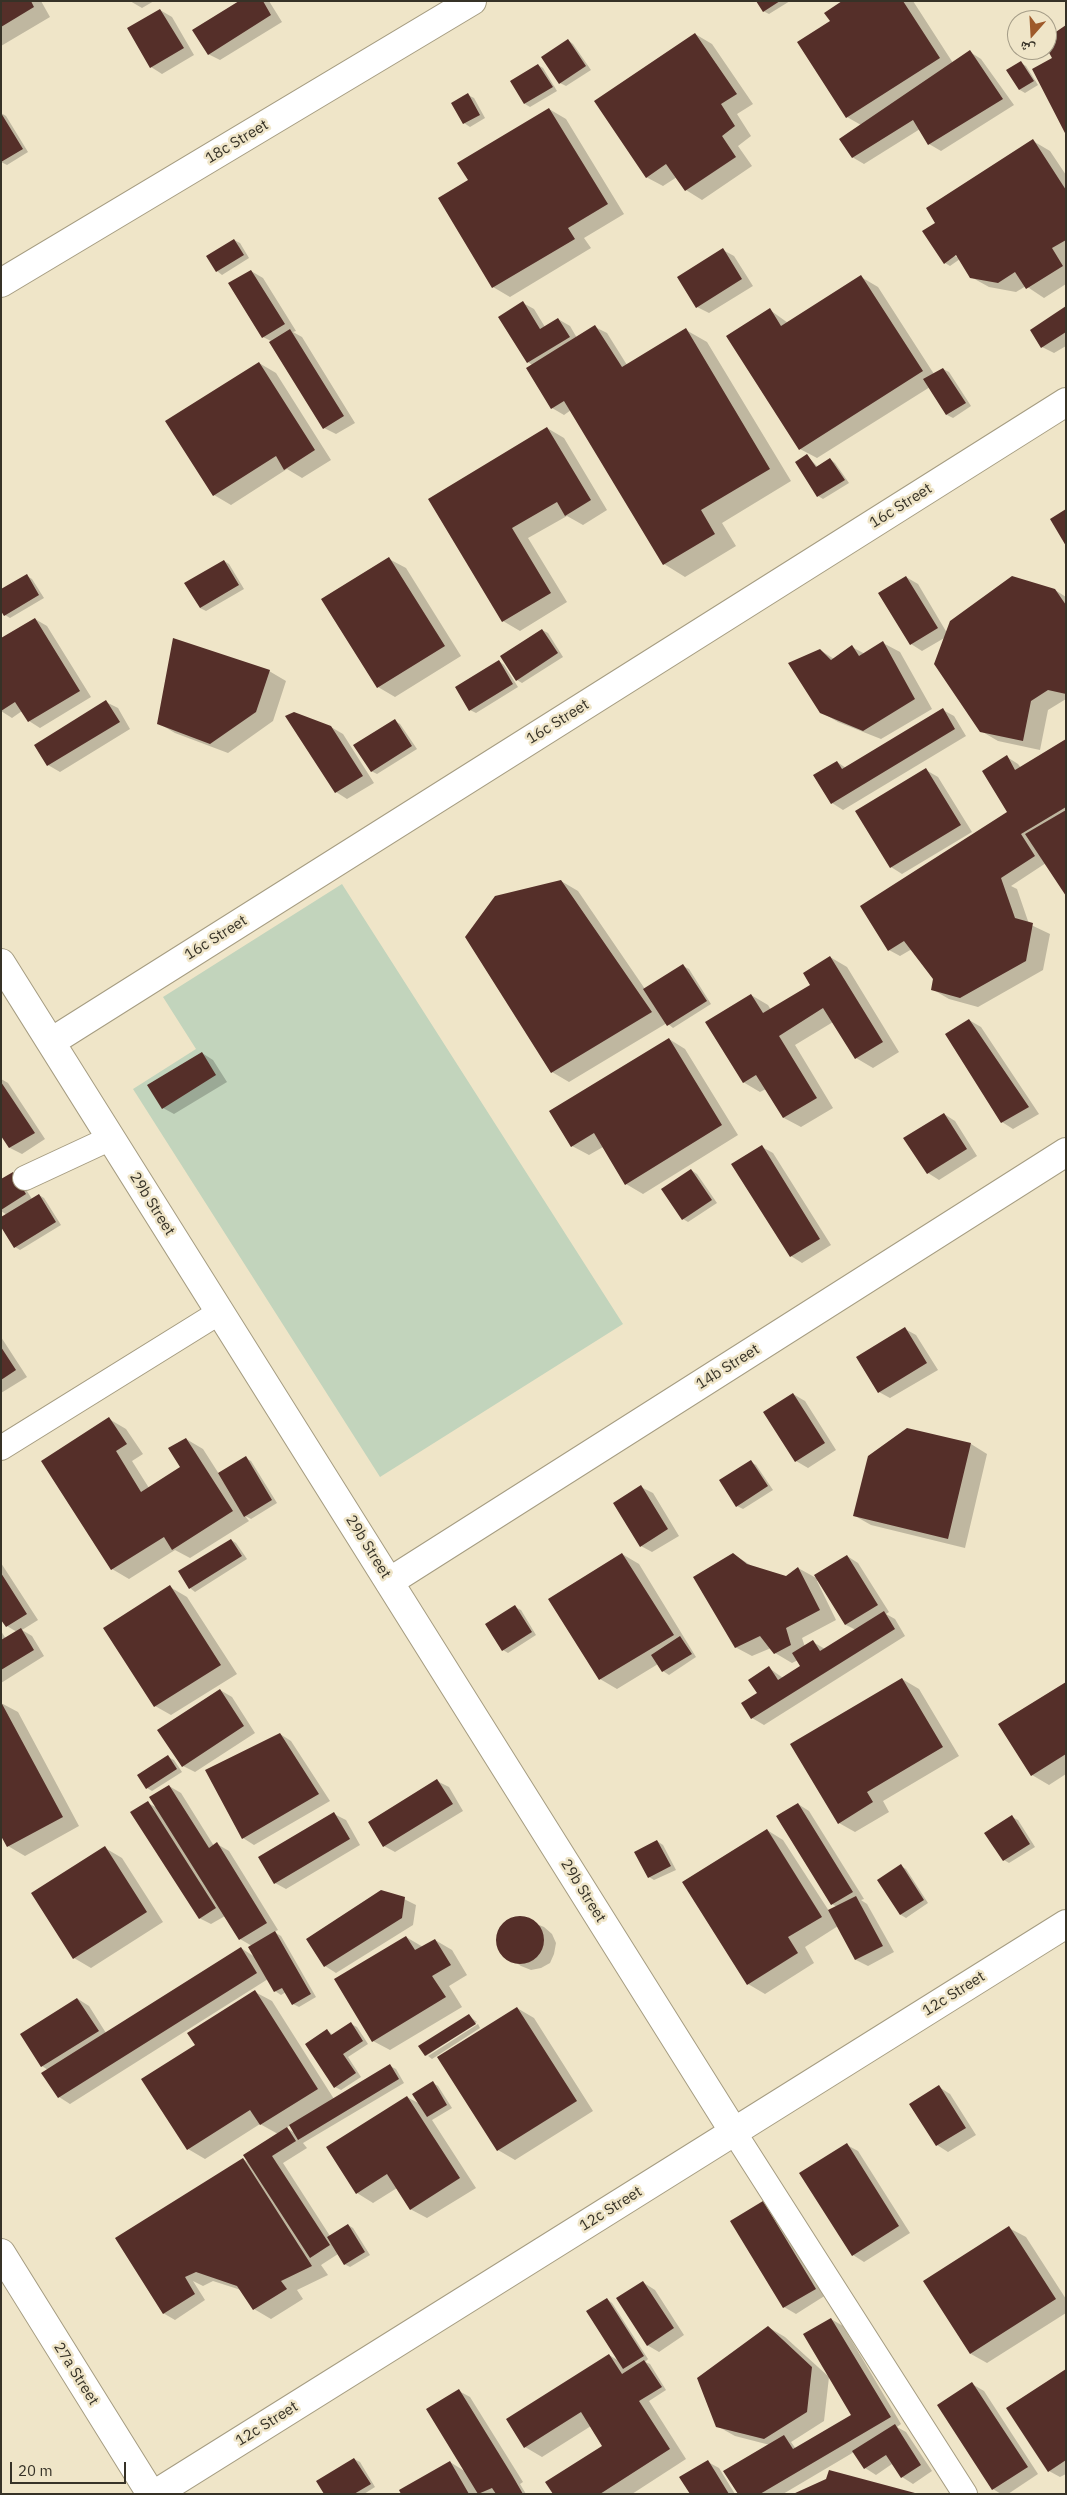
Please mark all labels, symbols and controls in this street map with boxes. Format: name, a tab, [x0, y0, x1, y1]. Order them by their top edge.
north arrow	[1007, 10, 1057, 60]
text: ش	[1017, 37, 1037, 59]
street label: 18c Street	[202, 116, 272, 168]
street label: 16c Street	[866, 480, 936, 532]
street label: 16c Street	[523, 696, 593, 748]
street label: 16c Street	[181, 912, 251, 964]
street label: 29b Street	[125, 1169, 179, 1239]
street label: 14b Street	[693, 1340, 763, 1394]
street label: 29b Street	[341, 1512, 395, 1582]
street label: 29b Street	[556, 1856, 610, 1926]
street label: 12c Street	[919, 1968, 989, 2020]
street label: 12c Street	[576, 2183, 646, 2235]
street label: 27a Street	[50, 2339, 102, 2409]
street label: 12c Street	[232, 2398, 302, 2450]
scale bar	[12, 2452, 129, 2484]
text: 20 m	[18, 2461, 53, 2480]

